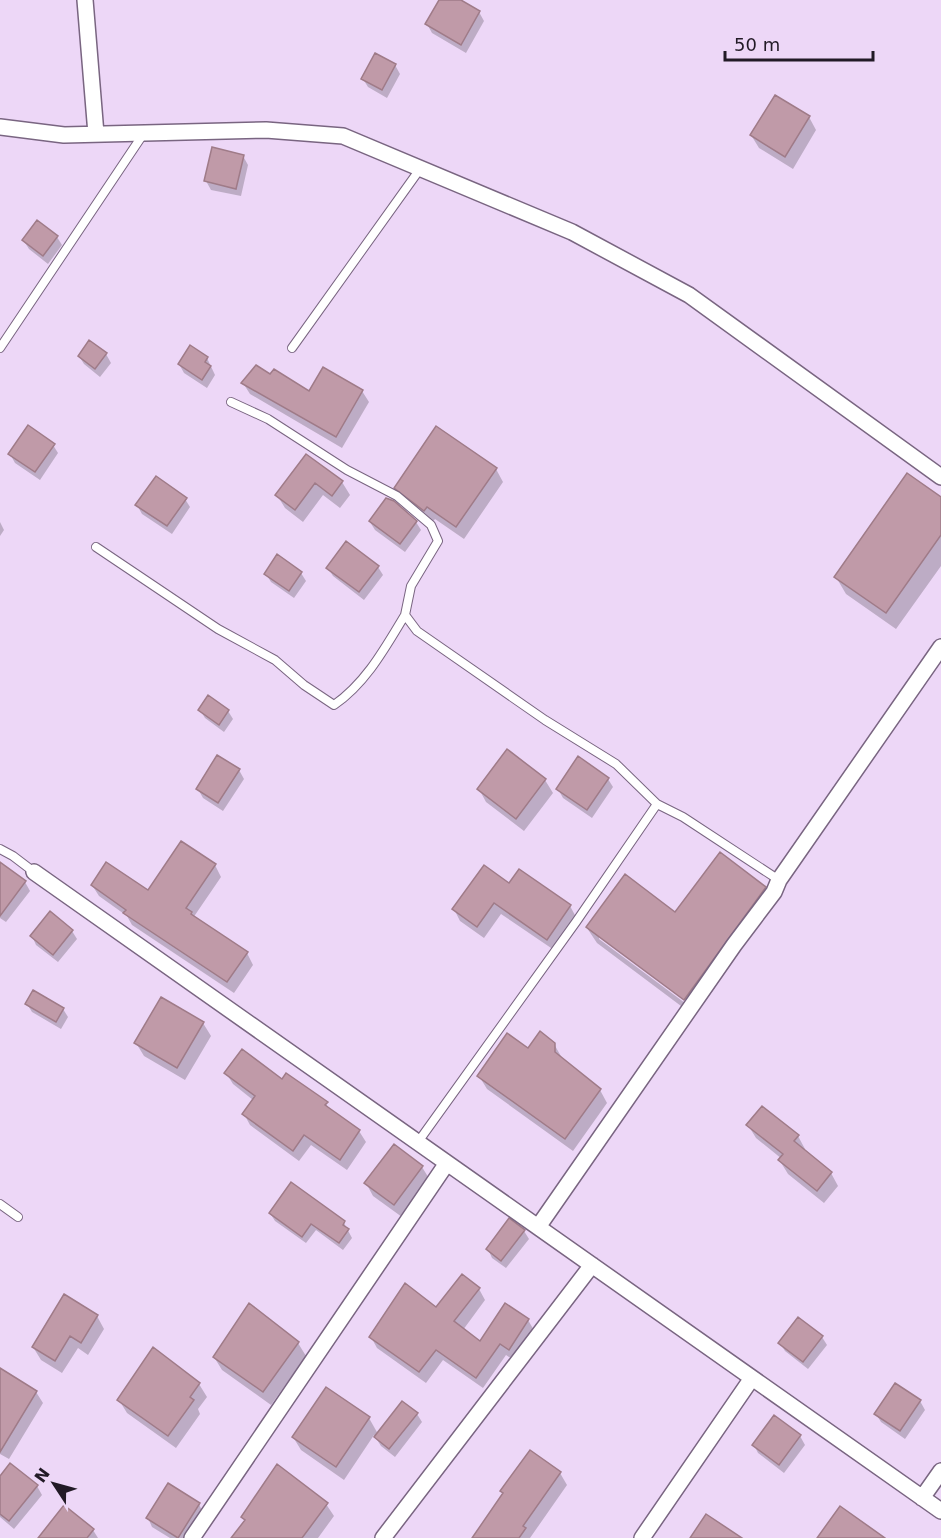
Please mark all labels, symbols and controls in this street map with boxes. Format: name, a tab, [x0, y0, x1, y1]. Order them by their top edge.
scale bar	[725, 24, 874, 62]
text: 50 m	[734, 34, 780, 55]
north arrow	[24, 1454, 84, 1514]
text: N	[31, 1464, 54, 1486]

